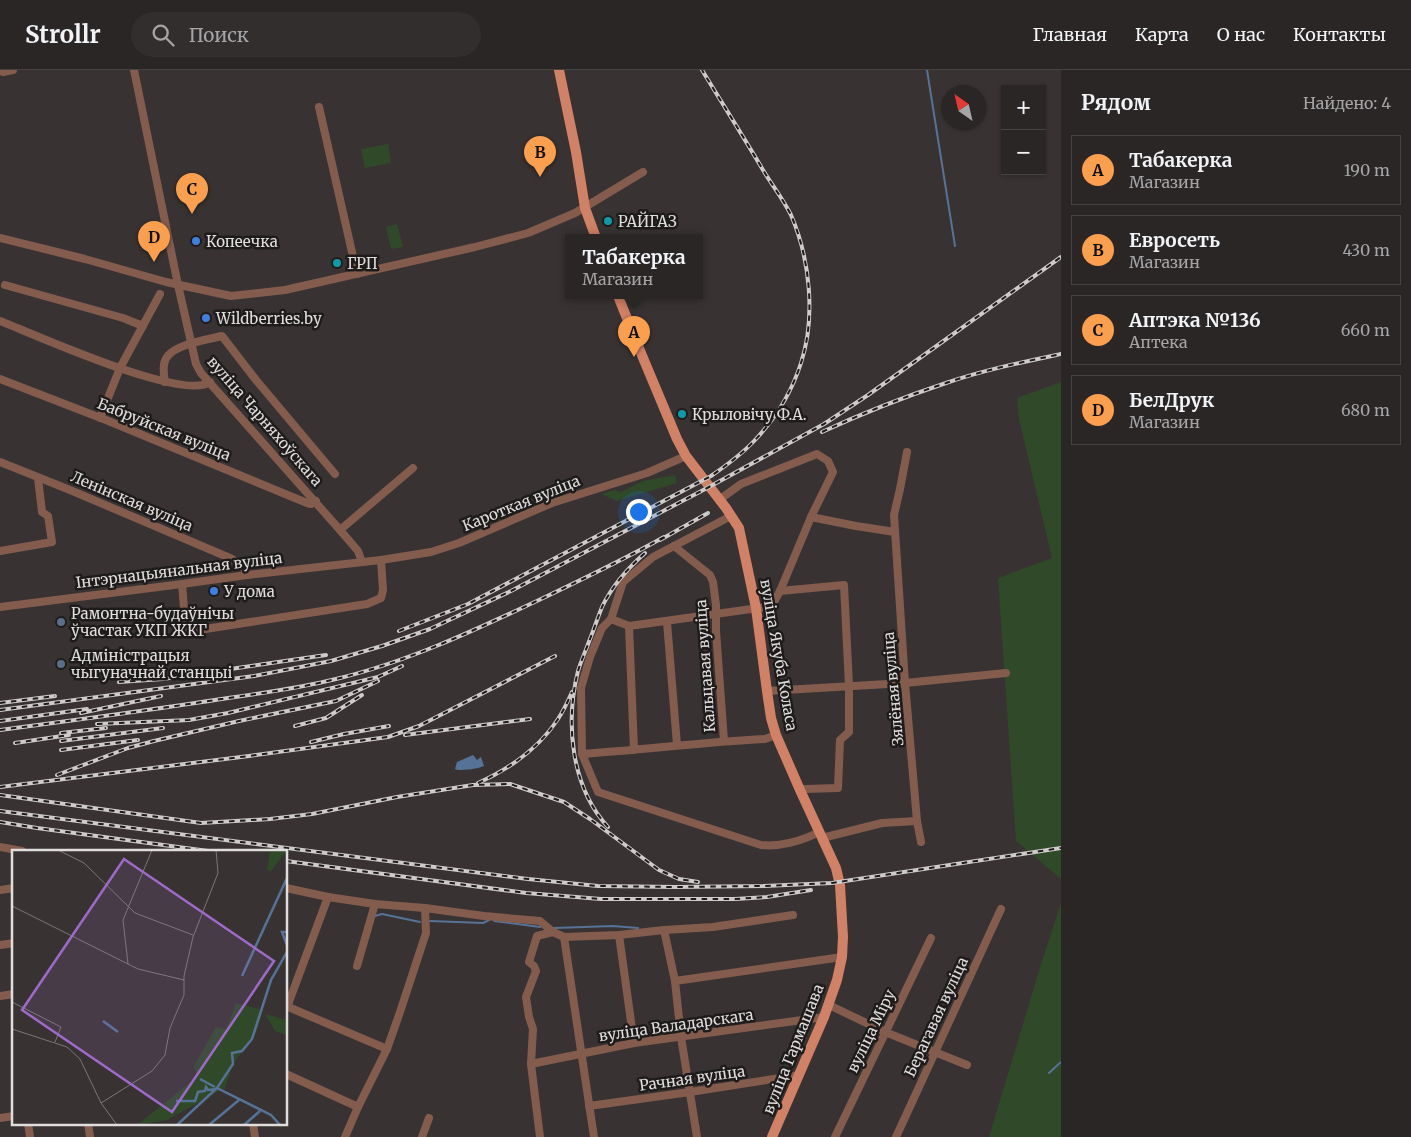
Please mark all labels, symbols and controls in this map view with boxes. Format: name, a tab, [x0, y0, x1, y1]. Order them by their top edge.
search box	[131, 12, 481, 57]
text: Strollr	[25, 19, 101, 50]
icon: search	[149, 21, 177, 49]
text: Поиск	[189, 23, 249, 47]
text: Главная	[1032, 23, 1107, 46]
text: Карта	[1135, 23, 1189, 46]
text: О нас	[1217, 23, 1265, 46]
text: Контакты	[1293, 23, 1386, 46]
north arrow	[941, 85, 986, 130]
map controls	[1001, 85, 1046, 175]
button: +	[1001, 85, 1046, 130]
text: Рядом	[1081, 89, 1151, 116]
text: Найдено: 4	[1303, 93, 1391, 113]
button: −	[1001, 130, 1046, 175]
pin: B	[524, 136, 556, 177]
text: Табакерка	[1129, 148, 1232, 172]
text: A	[1092, 160, 1104, 180]
text: 190 m	[1344, 160, 1390, 180]
text: Магазин	[1129, 172, 1200, 192]
pin: C	[176, 173, 208, 214]
place label: РАЙГАЗ	[618, 211, 677, 231]
marker: РАЙГАЗ	[602, 215, 614, 227]
pin: D	[138, 221, 170, 262]
text: Евросеть	[1129, 228, 1220, 252]
place label: Копеечка	[206, 232, 278, 251]
popup	[565, 234, 703, 299]
marker: Копеечка	[190, 235, 202, 247]
text: B	[1092, 240, 1104, 260]
text: 430 m	[1343, 240, 1390, 260]
text: Табакерка	[582, 245, 686, 269]
text: Магазин	[1129, 252, 1200, 272]
place label: ГРП	[347, 254, 378, 273]
marker: ГРП	[331, 257, 343, 269]
text: Магазин	[582, 269, 653, 289]
text: Аптэка №136	[1129, 308, 1261, 332]
place label: Wildberries.by	[215, 309, 322, 328]
marker: Wildberries.by	[200, 312, 212, 324]
pin: A	[618, 316, 650, 357]
text: C	[1093, 320, 1103, 340]
text: 660 m	[1341, 320, 1390, 340]
text: Аптека	[1129, 332, 1188, 352]
street label: вуліца Чарняхоўскага	[203, 352, 327, 490]
text: БелДрук	[1129, 388, 1214, 412]
street label: Бабруйская вуліца	[94, 394, 234, 464]
text: D	[1092, 400, 1104, 420]
text: 680 m	[1341, 400, 1390, 420]
place label: Крыловічу Ф.А.	[692, 405, 807, 424]
marker: Крыловічу Ф.А.	[676, 408, 688, 420]
text: Магазин	[1129, 412, 1200, 432]
street label: Ленінская вуліца	[68, 467, 196, 535]
street label: Кароткая вуліца	[459, 471, 583, 535]
your location	[626, 499, 652, 525]
street label: Інтэрнацыянальная вуліца	[75, 548, 283, 592]
street label: вуліца Якуба Коласа	[756, 578, 802, 732]
place label: У дома	[223, 582, 275, 601]
marker: У дома	[208, 585, 220, 597]
street label: Кальцавая вуліца	[691, 599, 719, 733]
place label: Рамонтна-будаўнічы ўчастак УКП ЖКГ	[71, 604, 234, 640]
marker: Рамонтна-будаўнічы ўчастак УКП ЖКГ	[55, 616, 67, 628]
street label: Зялёная вуліца	[879, 631, 907, 747]
place label: Адміністрацыя чыгуначнай станцыі	[70, 646, 233, 682]
marker: Адміністрацыя чыгуначнай станцыі	[55, 658, 67, 670]
inset map	[12, 850, 288, 1124]
street label: Берагавая вуліца	[900, 954, 972, 1080]
street label: вуліца Гармашава	[758, 981, 828, 1117]
street label: вуліца Міру	[843, 986, 899, 1076]
street label: вуліца Валадарскага	[597, 1005, 755, 1045]
street label: Рачная вуліца	[638, 1061, 746, 1095]

